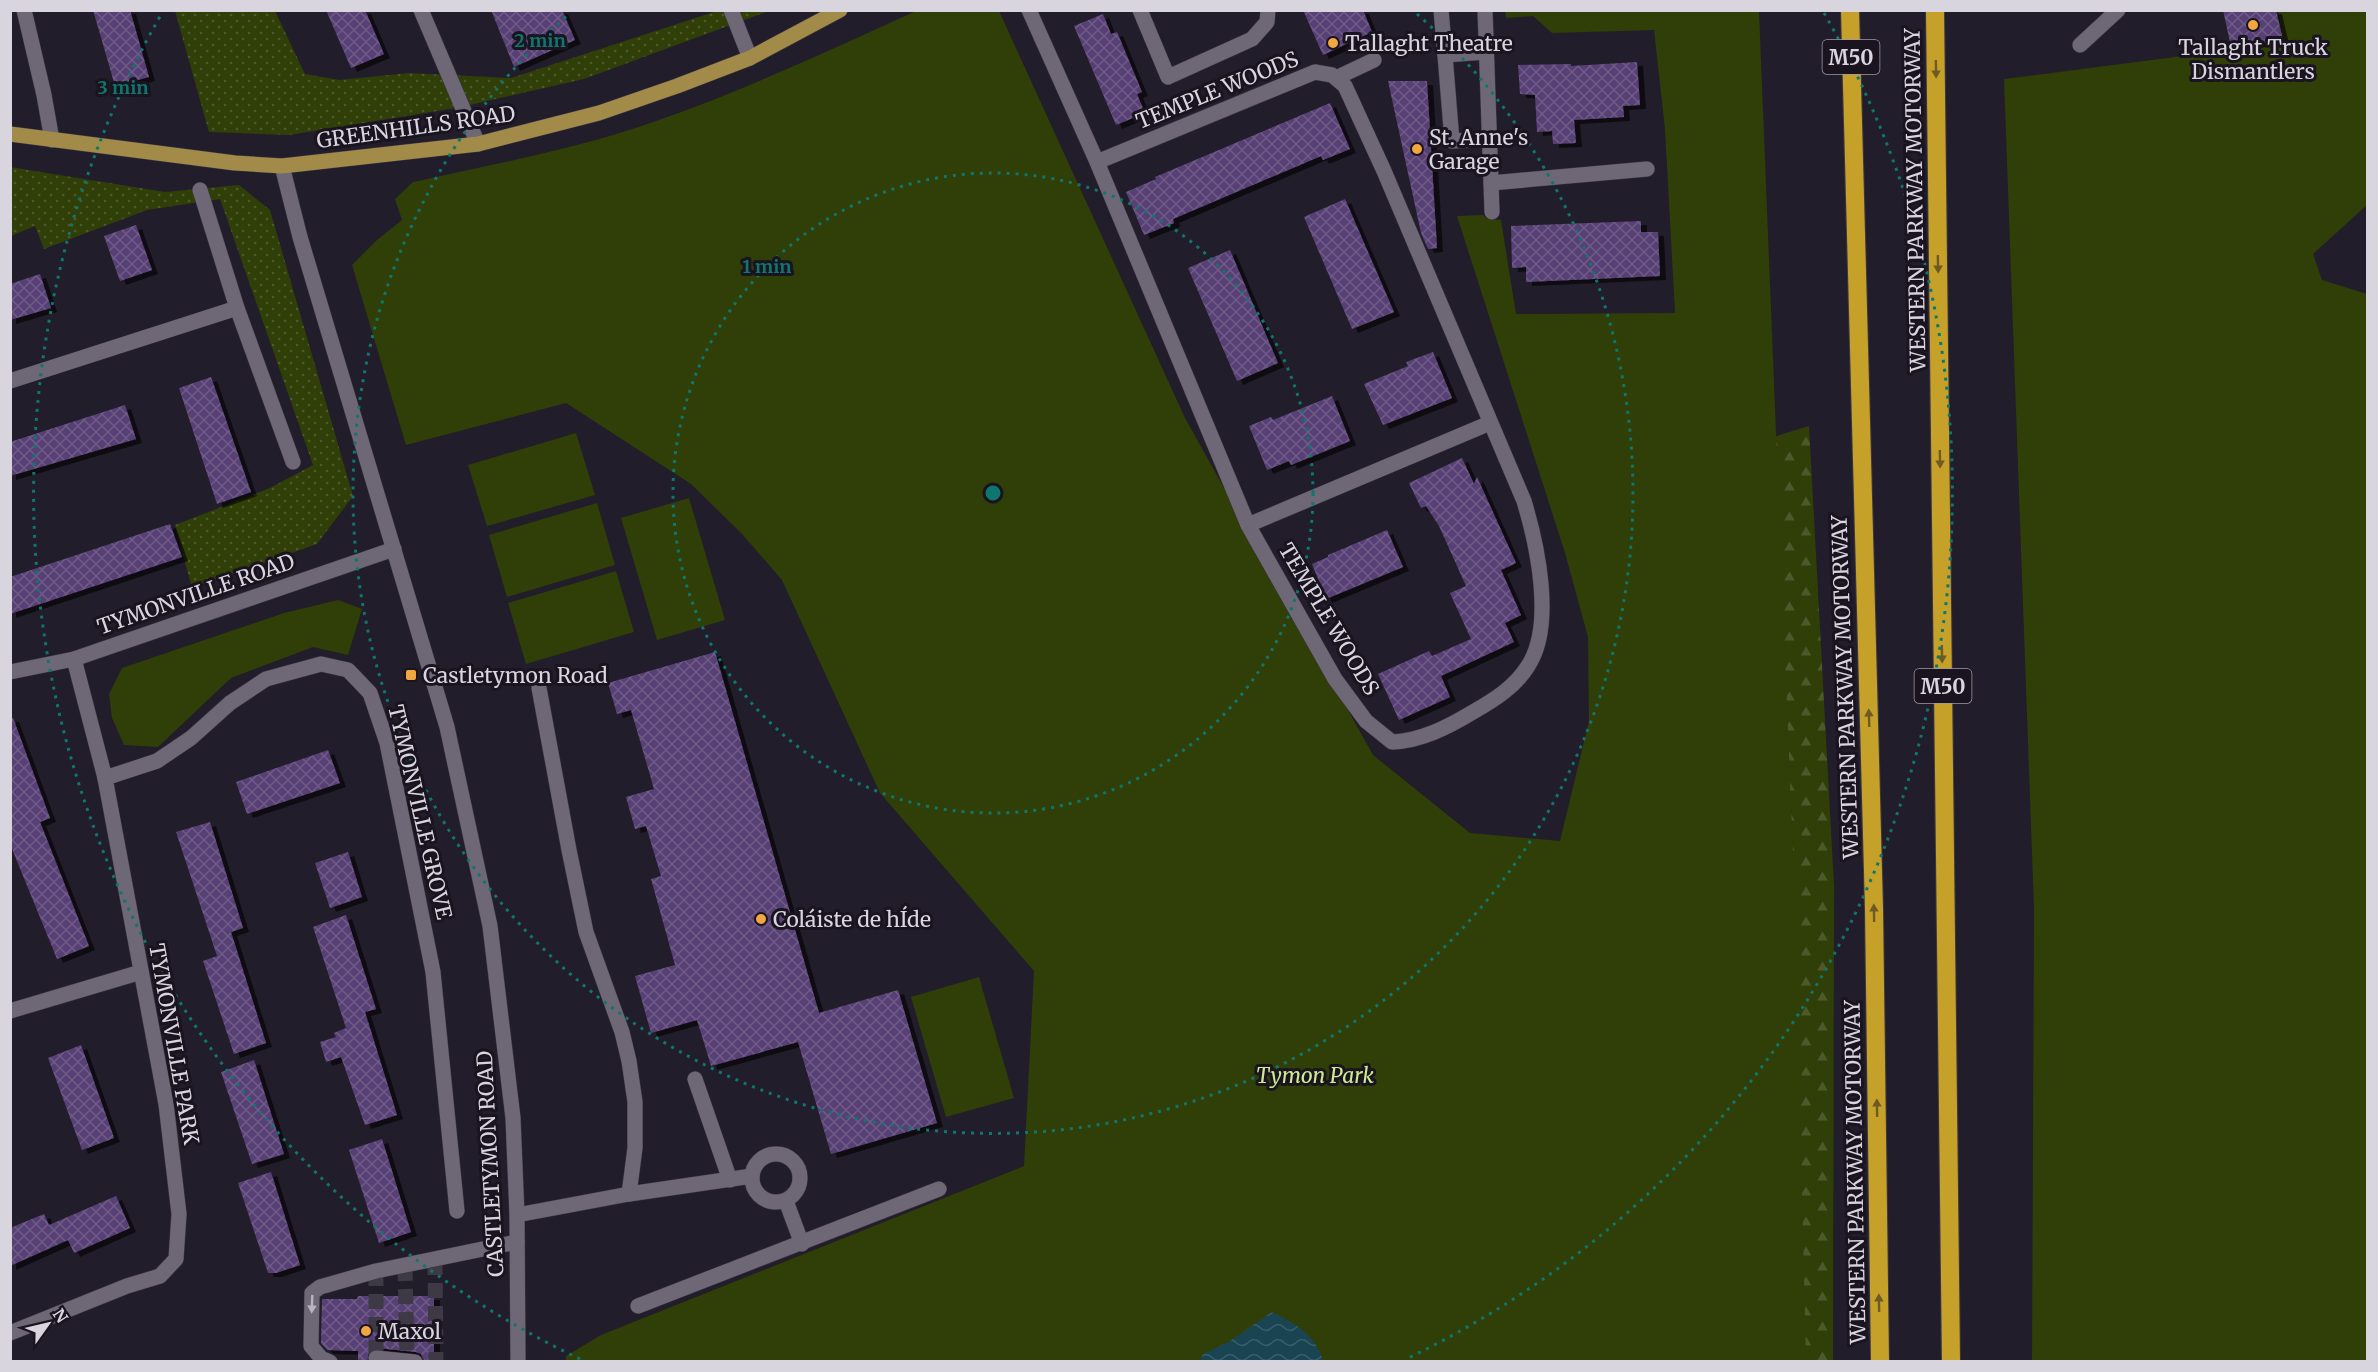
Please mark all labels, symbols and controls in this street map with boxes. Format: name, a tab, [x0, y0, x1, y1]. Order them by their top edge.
marker: Tallaght Truck Dismantlers	[2246, 18, 2260, 32]
street label: WESTERN PARKWAY MOTORWAY	[1898, 27, 1932, 373]
text: 2 min	[514, 29, 566, 52]
place label: Tallaght Theatre	[1345, 30, 1513, 57]
place label: Tallaght Truck Dismantlers	[2178, 34, 2329, 85]
marker: Tallaght Theatre	[1326, 36, 1340, 50]
road number: M50	[1822, 40, 1880, 74]
street label: TEMPLE WOODS	[1132, 45, 1302, 135]
one-way arrow	[1931, 59, 1941, 78]
text: 3 min	[98, 76, 148, 99]
street label: GREENHILLS ROAD	[315, 100, 517, 154]
place label: St. Anne's Garage	[1429, 124, 1528, 175]
marker: St. Anne's Garage	[1410, 142, 1424, 156]
one-way arrow	[1933, 254, 1943, 273]
text: 1 min	[742, 255, 792, 278]
one-way arrow	[1935, 449, 1945, 468]
centre of rings	[983, 483, 1003, 503]
street label: WESTERN PARKWAY MOTORWAY	[1825, 514, 1865, 860]
street label: TEMPLE WOODS	[1273, 538, 1385, 700]
street label: TYMONVILLE ROAD	[94, 547, 298, 640]
one-way arrow	[1938, 644, 1947, 663]
place label: Castletymon Road	[423, 662, 608, 689]
marker: Castletymon Road	[404, 668, 418, 682]
road number: M50	[1914, 669, 1972, 703]
street label: TYMONVILLE GROVE	[382, 702, 458, 923]
one-way arrow	[1864, 709, 1873, 728]
one-way arrow	[1869, 904, 1879, 923]
place label: Coláiste de hÍde	[773, 905, 931, 933]
marker: Coláiste de hÍde	[754, 912, 768, 926]
street label: TYMONVILLE PARK	[143, 941, 205, 1148]
street label: WESTERN PARKWAY MOTORWAY	[1838, 999, 1872, 1345]
street label: CASTLETYMON ROAD	[471, 1050, 509, 1278]
park label: Tymon Park	[1256, 1062, 1374, 1089]
one-way arrow	[1872, 1099, 1881, 1118]
north arrow	[18, 1294, 78, 1354]
one-way arrow	[1874, 1294, 1884, 1313]
one-way arrow	[307, 1295, 316, 1314]
text: N	[49, 1305, 72, 1327]
place label: Maxol	[378, 1318, 441, 1345]
marker: Maxol	[359, 1324, 373, 1338]

